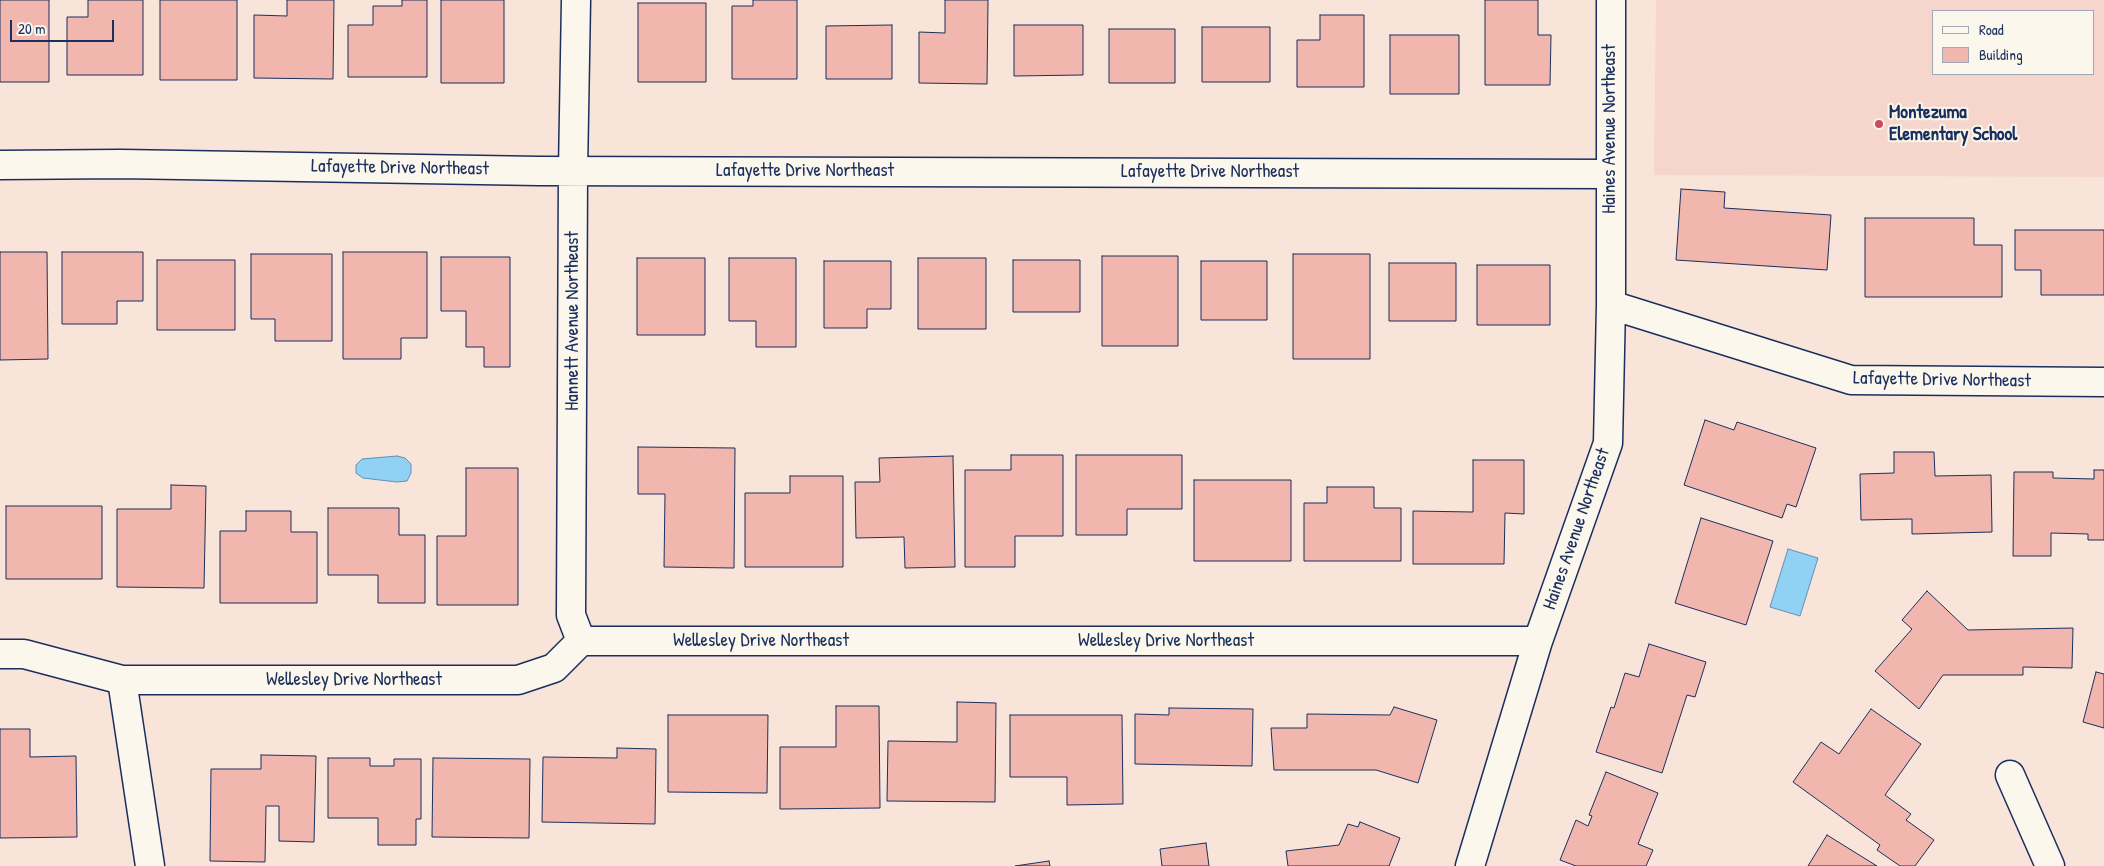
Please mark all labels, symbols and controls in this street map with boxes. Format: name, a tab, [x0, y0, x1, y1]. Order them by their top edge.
scale bar	[12, 10, 116, 42]
legend	[1932, 10, 2094, 75]
text: 20 m	[18, 18, 45, 39]
text: Road	[1979, 19, 2004, 40]
street label: Haines Avenue Northeast	[1599, 44, 1621, 214]
text: Building	[1979, 44, 2023, 65]
place label: Montezuma Elementary School	[1889, 102, 2017, 146]
marker: Montezuma Elementary School	[1873, 118, 1885, 130]
street label: Lafayette Drive Northeast	[311, 155, 489, 181]
street label: Lafayette Drive Northeast	[716, 160, 894, 182]
street label: Lafayette Drive Northeast	[1121, 161, 1299, 183]
street label: Hannett Avenue Northeast	[562, 231, 584, 411]
street label: Lafayette Drive Northeast	[1853, 367, 2031, 393]
street label: Haines Avenue Northeast	[1539, 445, 1615, 613]
street label: Wellesley Drive Northeast	[673, 630, 849, 652]
street label: Wellesley Drive Northeast	[1078, 630, 1254, 652]
street label: Wellesley Drive Northeast	[266, 669, 442, 691]

